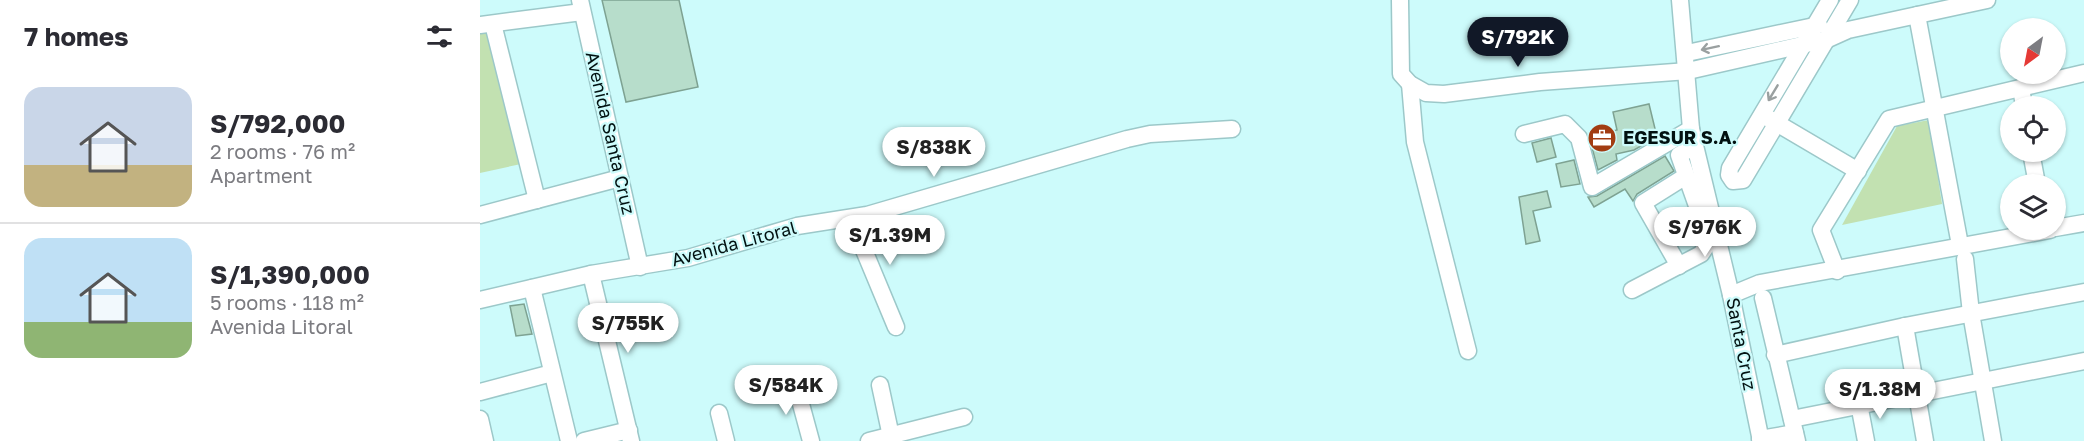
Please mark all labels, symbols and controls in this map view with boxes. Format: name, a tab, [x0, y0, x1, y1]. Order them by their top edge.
pin: S/792K	[1469, 17, 1567, 68]
north arrow	[2000, 18, 2066, 84]
map controls	[2000, 18, 2066, 240]
icon: filters	[423, 20, 456, 53]
text: 7 homes	[24, 21, 129, 52]
text: S/792K	[1481, 24, 1555, 48]
one-way arrow	[1701, 43, 1720, 54]
street label: Avenida Santa Cruz	[582, 49, 640, 216]
one-way arrow	[1767, 84, 1779, 101]
button: locate	[2000, 96, 2066, 162]
text: S/792,000	[210, 108, 345, 139]
icon: home	[72, 111, 144, 183]
office icon: EGESUR S.A.	[1586, 122, 1618, 154]
place label: EGESUR S.A.	[1623, 126, 1737, 148]
pin: S/838K	[885, 127, 983, 178]
text: S/838K	[896, 134, 972, 158]
text: 2 rooms · 76 m²	[210, 139, 355, 163]
text: Apartment	[210, 163, 313, 187]
button: layers	[2000, 174, 2066, 240]
pin: S/976K	[1656, 207, 1754, 258]
text: S/976K	[1668, 214, 1742, 238]
pin: S/1.39M	[835, 215, 945, 266]
street label: Avenida Litoral	[669, 216, 799, 270]
text: S/1.39M	[849, 222, 931, 246]
text: S/1,390,000	[210, 259, 370, 290]
icon: home	[72, 262, 144, 334]
text: 5 rooms · 118 m²	[210, 290, 364, 314]
street label: Santa Cruz	[1722, 296, 1762, 392]
pin: S/755K	[579, 303, 677, 354]
text: S/755K	[592, 310, 664, 334]
text: Avenida Litoral	[210, 314, 353, 338]
pin: S/584K	[737, 365, 835, 416]
pin: S/1.38M	[1825, 369, 1935, 420]
text: S/584K	[749, 372, 824, 396]
text: S/1.38M	[1839, 376, 1921, 400]

